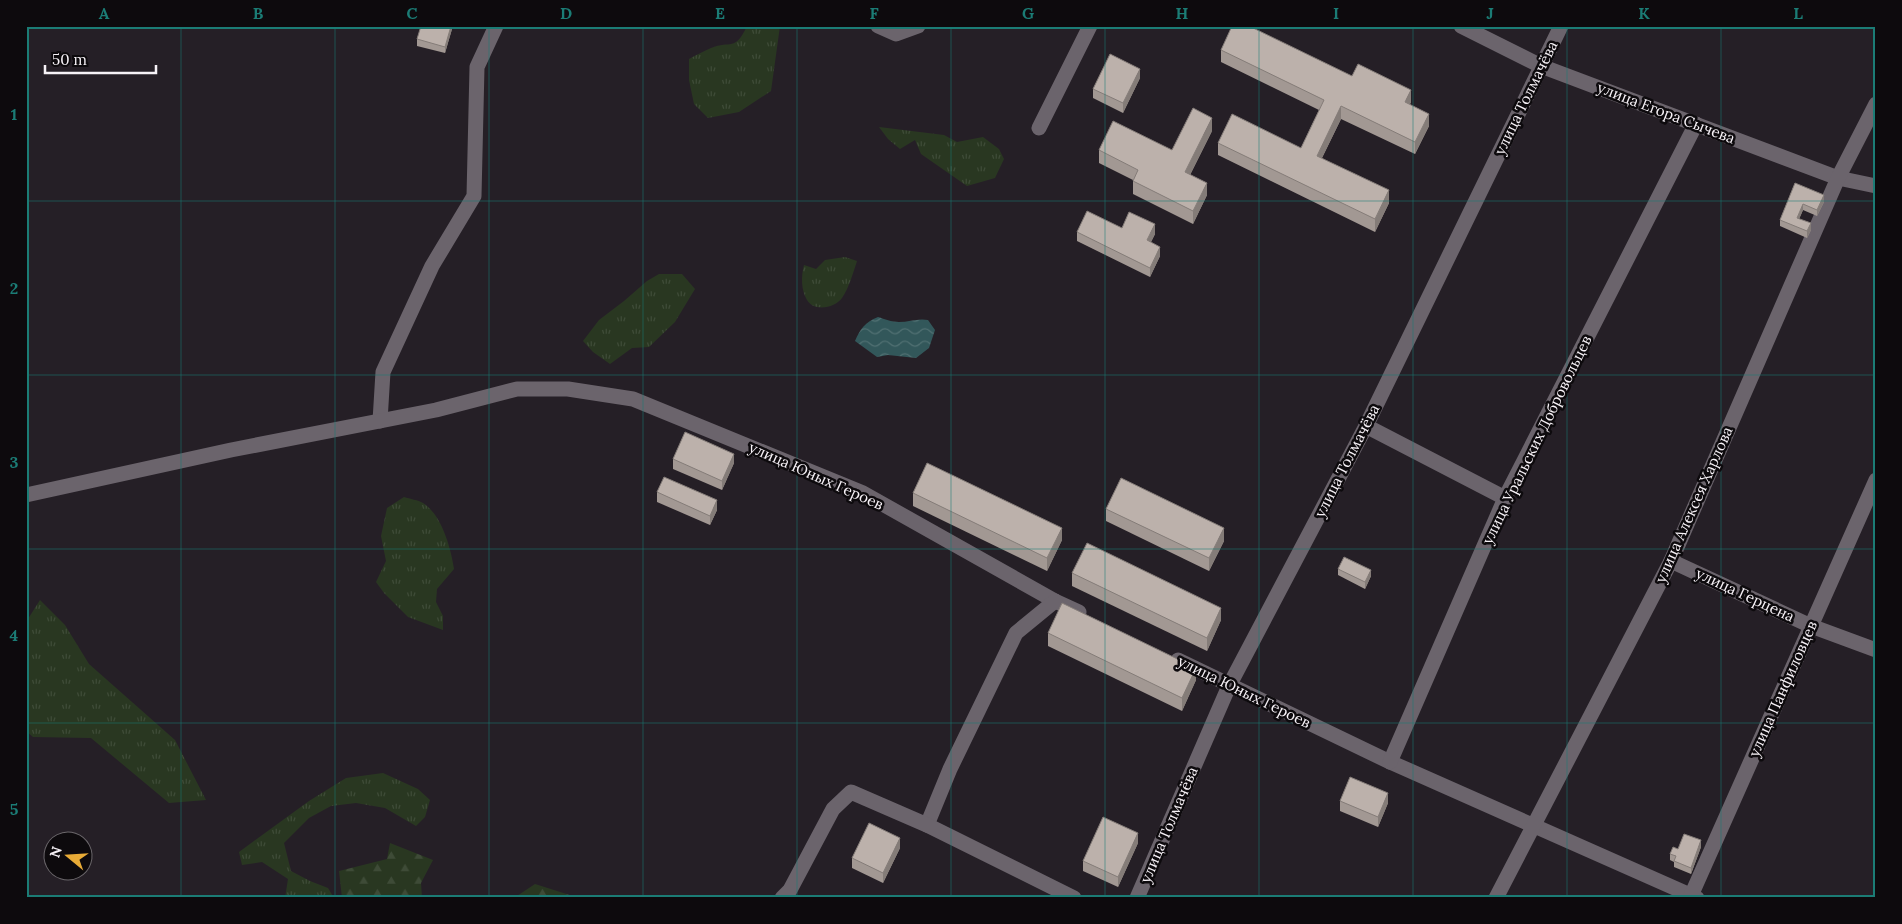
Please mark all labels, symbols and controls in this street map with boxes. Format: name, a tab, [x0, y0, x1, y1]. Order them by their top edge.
text: A	[99, 3, 110, 23]
text: B	[253, 3, 264, 23]
text: C	[406, 3, 418, 23]
text: D	[560, 3, 572, 23]
text: E	[715, 3, 725, 23]
text: F	[869, 3, 879, 23]
text: G	[1022, 3, 1034, 23]
text: H	[1176, 3, 1189, 23]
text: I	[1333, 3, 1339, 23]
text: J	[1486, 3, 1494, 23]
text: K	[1638, 3, 1650, 23]
text: L	[1793, 3, 1803, 23]
street label: улица Толмачёва	[1490, 37, 1561, 158]
scale bar	[45, 42, 156, 74]
text: 50 m	[52, 50, 87, 69]
street label: улица Егора Сычева	[1595, 77, 1738, 148]
text: 1	[11, 104, 17, 124]
text: 2	[10, 278, 18, 298]
street label: улица Уральских Добровольцев	[1478, 332, 1596, 547]
street label: улица Толмачёва	[1310, 401, 1383, 521]
street label: улица Алексея Харлова	[1650, 423, 1737, 586]
street label: улица Юных Героев	[746, 437, 887, 514]
text: 3	[10, 452, 19, 472]
street label: улица Герцена	[1693, 563, 1798, 626]
street label: улица Панфиловцев	[1744, 618, 1821, 760]
text: 4	[10, 625, 19, 645]
street label: улица Юных Героев	[1175, 651, 1314, 732]
street label: улица Толмачёва	[1135, 764, 1202, 886]
text: 5	[10, 799, 19, 819]
north arrow	[42, 832, 92, 882]
text: N	[45, 844, 66, 860]

